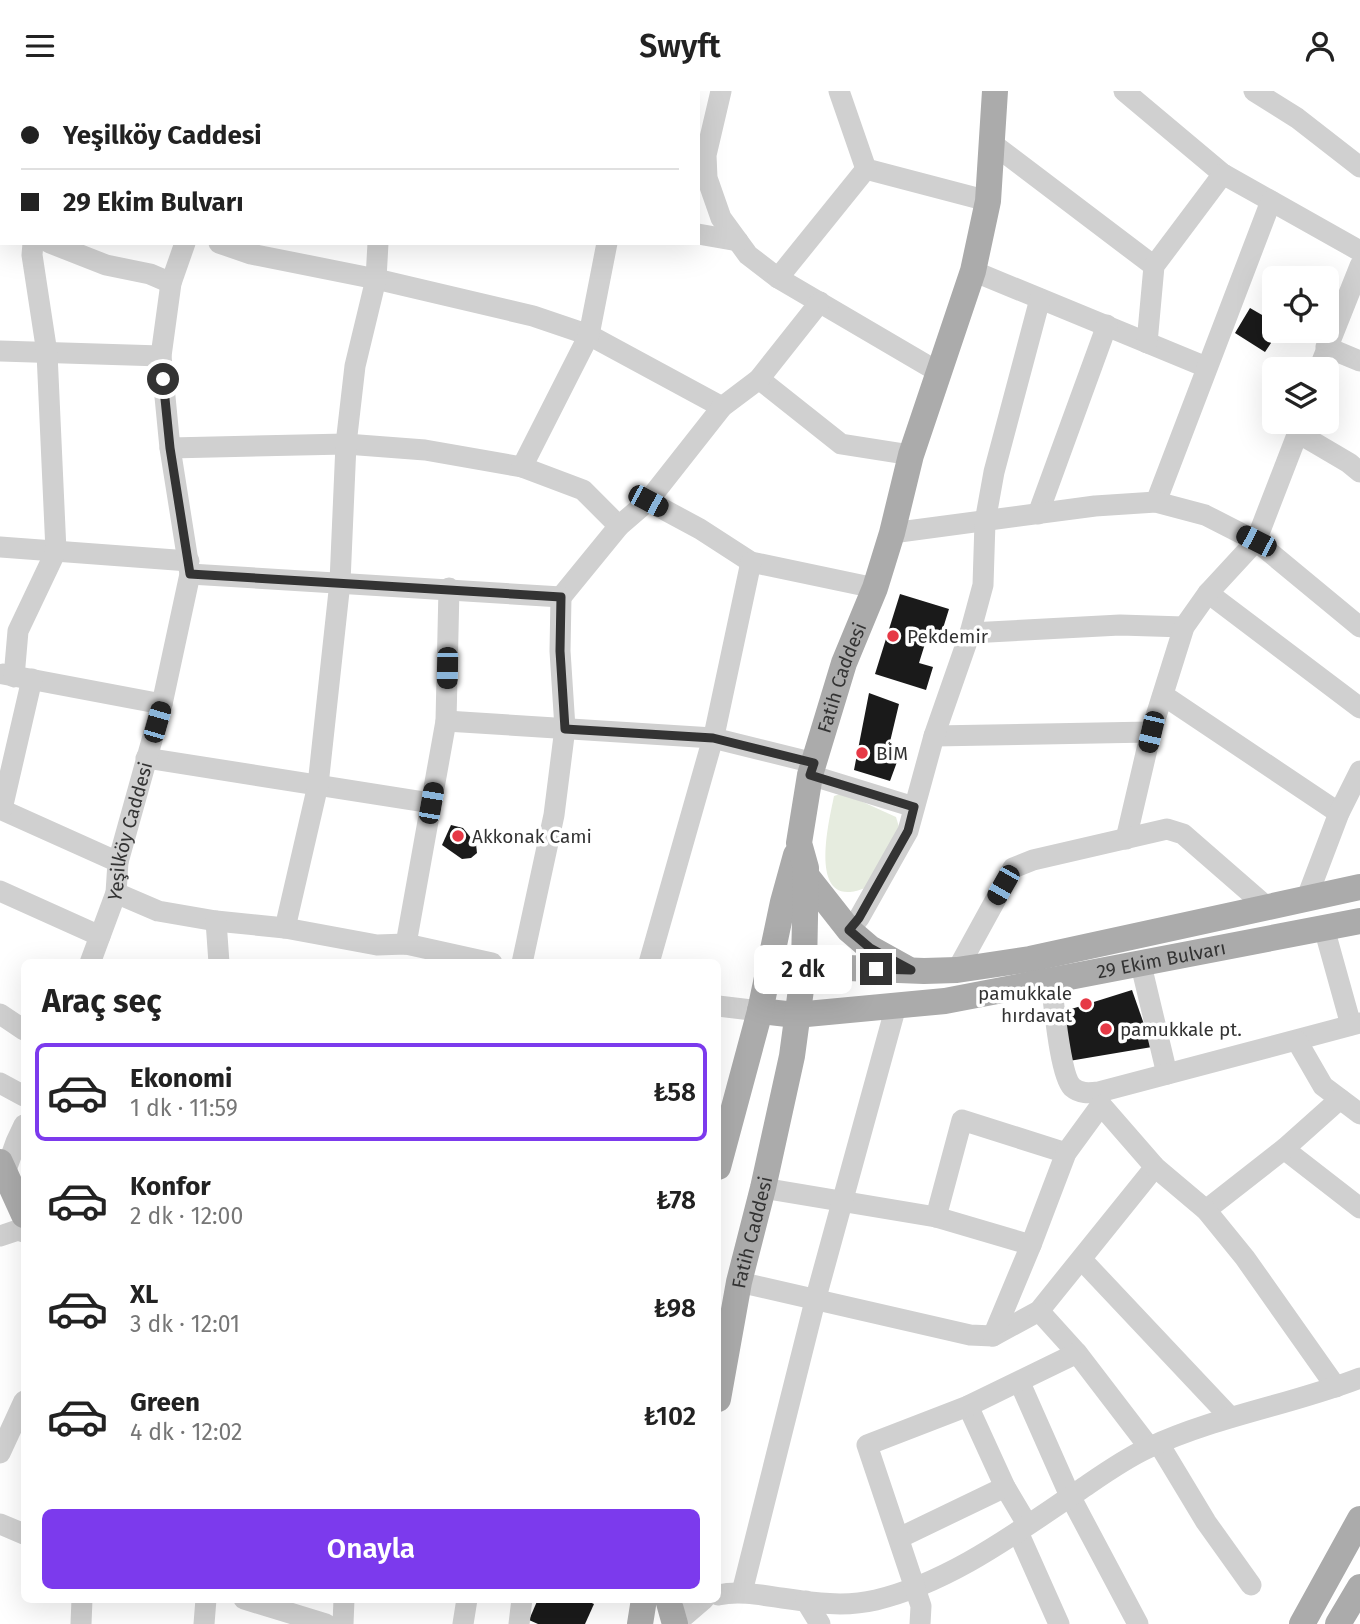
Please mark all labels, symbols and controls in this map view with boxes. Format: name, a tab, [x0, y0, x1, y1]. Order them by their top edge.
icon: menu	[21, 27, 59, 65]
text: Swyft	[639, 27, 721, 65]
icon: person	[1301, 27, 1339, 65]
text: Yeşilköy Caddesi	[63, 120, 262, 151]
text: 29 Ekim Bulvarı	[63, 187, 244, 218]
map controls	[1262, 266, 1339, 434]
button: locate	[1262, 266, 1339, 343]
button: layers	[1262, 357, 1339, 434]
route start	[147, 363, 179, 395]
car	[625, 482, 672, 520]
car	[1233, 522, 1280, 560]
street label: Fatih Caddesi	[812, 619, 871, 736]
place label: Pekdemir	[907, 625, 989, 648]
marker: Pekdemir	[885, 628, 901, 644]
car	[437, 647, 458, 689]
car	[142, 699, 173, 745]
car	[1137, 709, 1166, 755]
place label: BİM	[876, 742, 908, 765]
marker: BİM	[854, 745, 870, 761]
street label: Yeşilköy Caddesi	[102, 759, 157, 905]
car	[418, 780, 445, 826]
place label: Akkonak Cami	[472, 825, 592, 848]
marker: Akkonak Cami	[450, 828, 466, 844]
car	[984, 862, 1023, 908]
street label: 29 Ekim Bulvarı	[1095, 936, 1228, 983]
callout: 2 dk	[754, 945, 852, 994]
route end	[860, 953, 892, 985]
text: 2 dk	[781, 955, 825, 983]
text: Araç seç	[42, 982, 162, 1020]
place label: pamukkale hırdavat	[978, 982, 1072, 1027]
marker: pamukkale hırdavat	[1078, 996, 1094, 1012]
place label: pamukkale pt.	[1120, 1018, 1242, 1041]
marker: pamukkale pt.	[1098, 1021, 1114, 1037]
icon: car	[46, 1061, 109, 1124]
text: Ekonomi	[130, 1063, 232, 1094]
text: ₺58	[653, 1077, 696, 1108]
text: 1 dk · 11:59	[130, 1094, 238, 1122]
icon: car	[46, 1169, 109, 1232]
text: Konfor	[130, 1171, 211, 1202]
street label: Fatih Caddesi	[727, 1174, 777, 1290]
text: ₺78	[656, 1185, 696, 1216]
text: 2 dk · 12:00	[130, 1202, 243, 1230]
icon: car	[46, 1277, 109, 1340]
text: XL	[130, 1279, 158, 1310]
text: ₺98	[653, 1293, 696, 1324]
text: 3 dk · 12:01	[130, 1310, 240, 1338]
icon: car	[46, 1385, 109, 1448]
text: Green	[130, 1387, 200, 1418]
text: ₺102	[644, 1401, 696, 1432]
text: 4 dk · 12:02	[130, 1418, 242, 1446]
button: Onayla	[42, 1509, 700, 1589]

